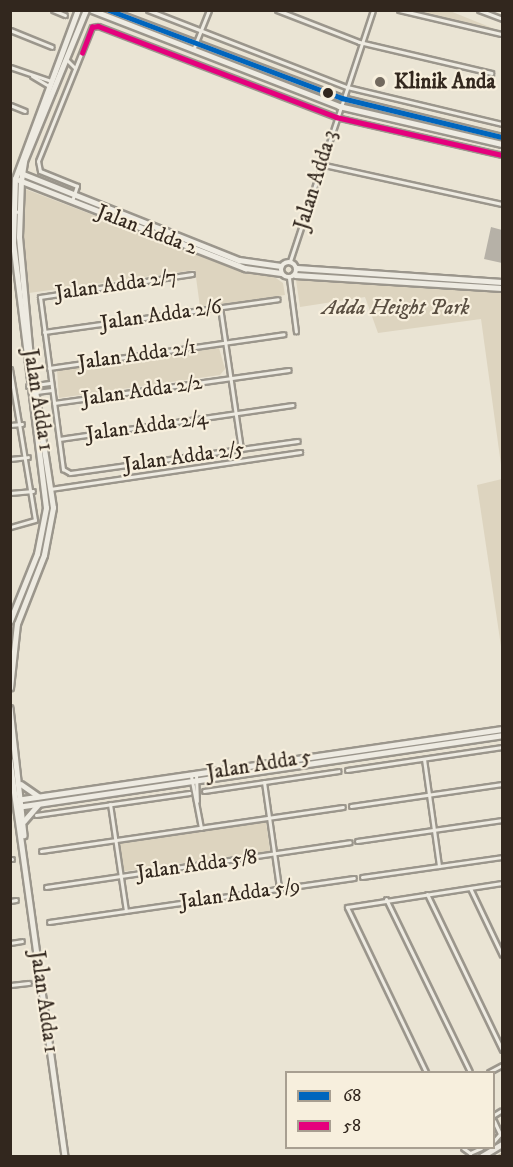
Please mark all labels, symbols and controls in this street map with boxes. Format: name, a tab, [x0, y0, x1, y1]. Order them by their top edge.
place label: Klinik Anda	[394, 69, 495, 95]
marker: Klinik Anda	[371, 73, 389, 91]
unlabelled marker	[322, 87, 334, 99]
street label: Jalan Adda 3	[289, 127, 343, 233]
street label: Jalan Adda 2	[93, 199, 201, 261]
street label: Jalan Adda 2/7	[54, 264, 178, 306]
street label: Jalan Adda 2/6	[99, 294, 223, 336]
park label: Adda Height Park	[322, 295, 470, 321]
street label: Jalan Adda 2/1	[76, 334, 198, 376]
street label: Jalan Adda 1	[17, 347, 59, 453]
street label: Jalan Adda 2/2	[80, 370, 204, 412]
street label: Jalan Adda 2/4	[84, 405, 210, 447]
street label: Jalan Adda 2/5	[122, 436, 246, 478]
street label: Jalan Adda 5	[205, 744, 313, 786]
street label: Jalan Adda 5/8	[135, 844, 259, 886]
street label: Jalan Adda 5/9	[178, 873, 302, 915]
street label: Jalan Adda 1	[24, 949, 64, 1055]
legend	[285, 1071, 495, 1149]
text: 68	[343, 1085, 361, 1107]
text: 58	[343, 1115, 361, 1137]

